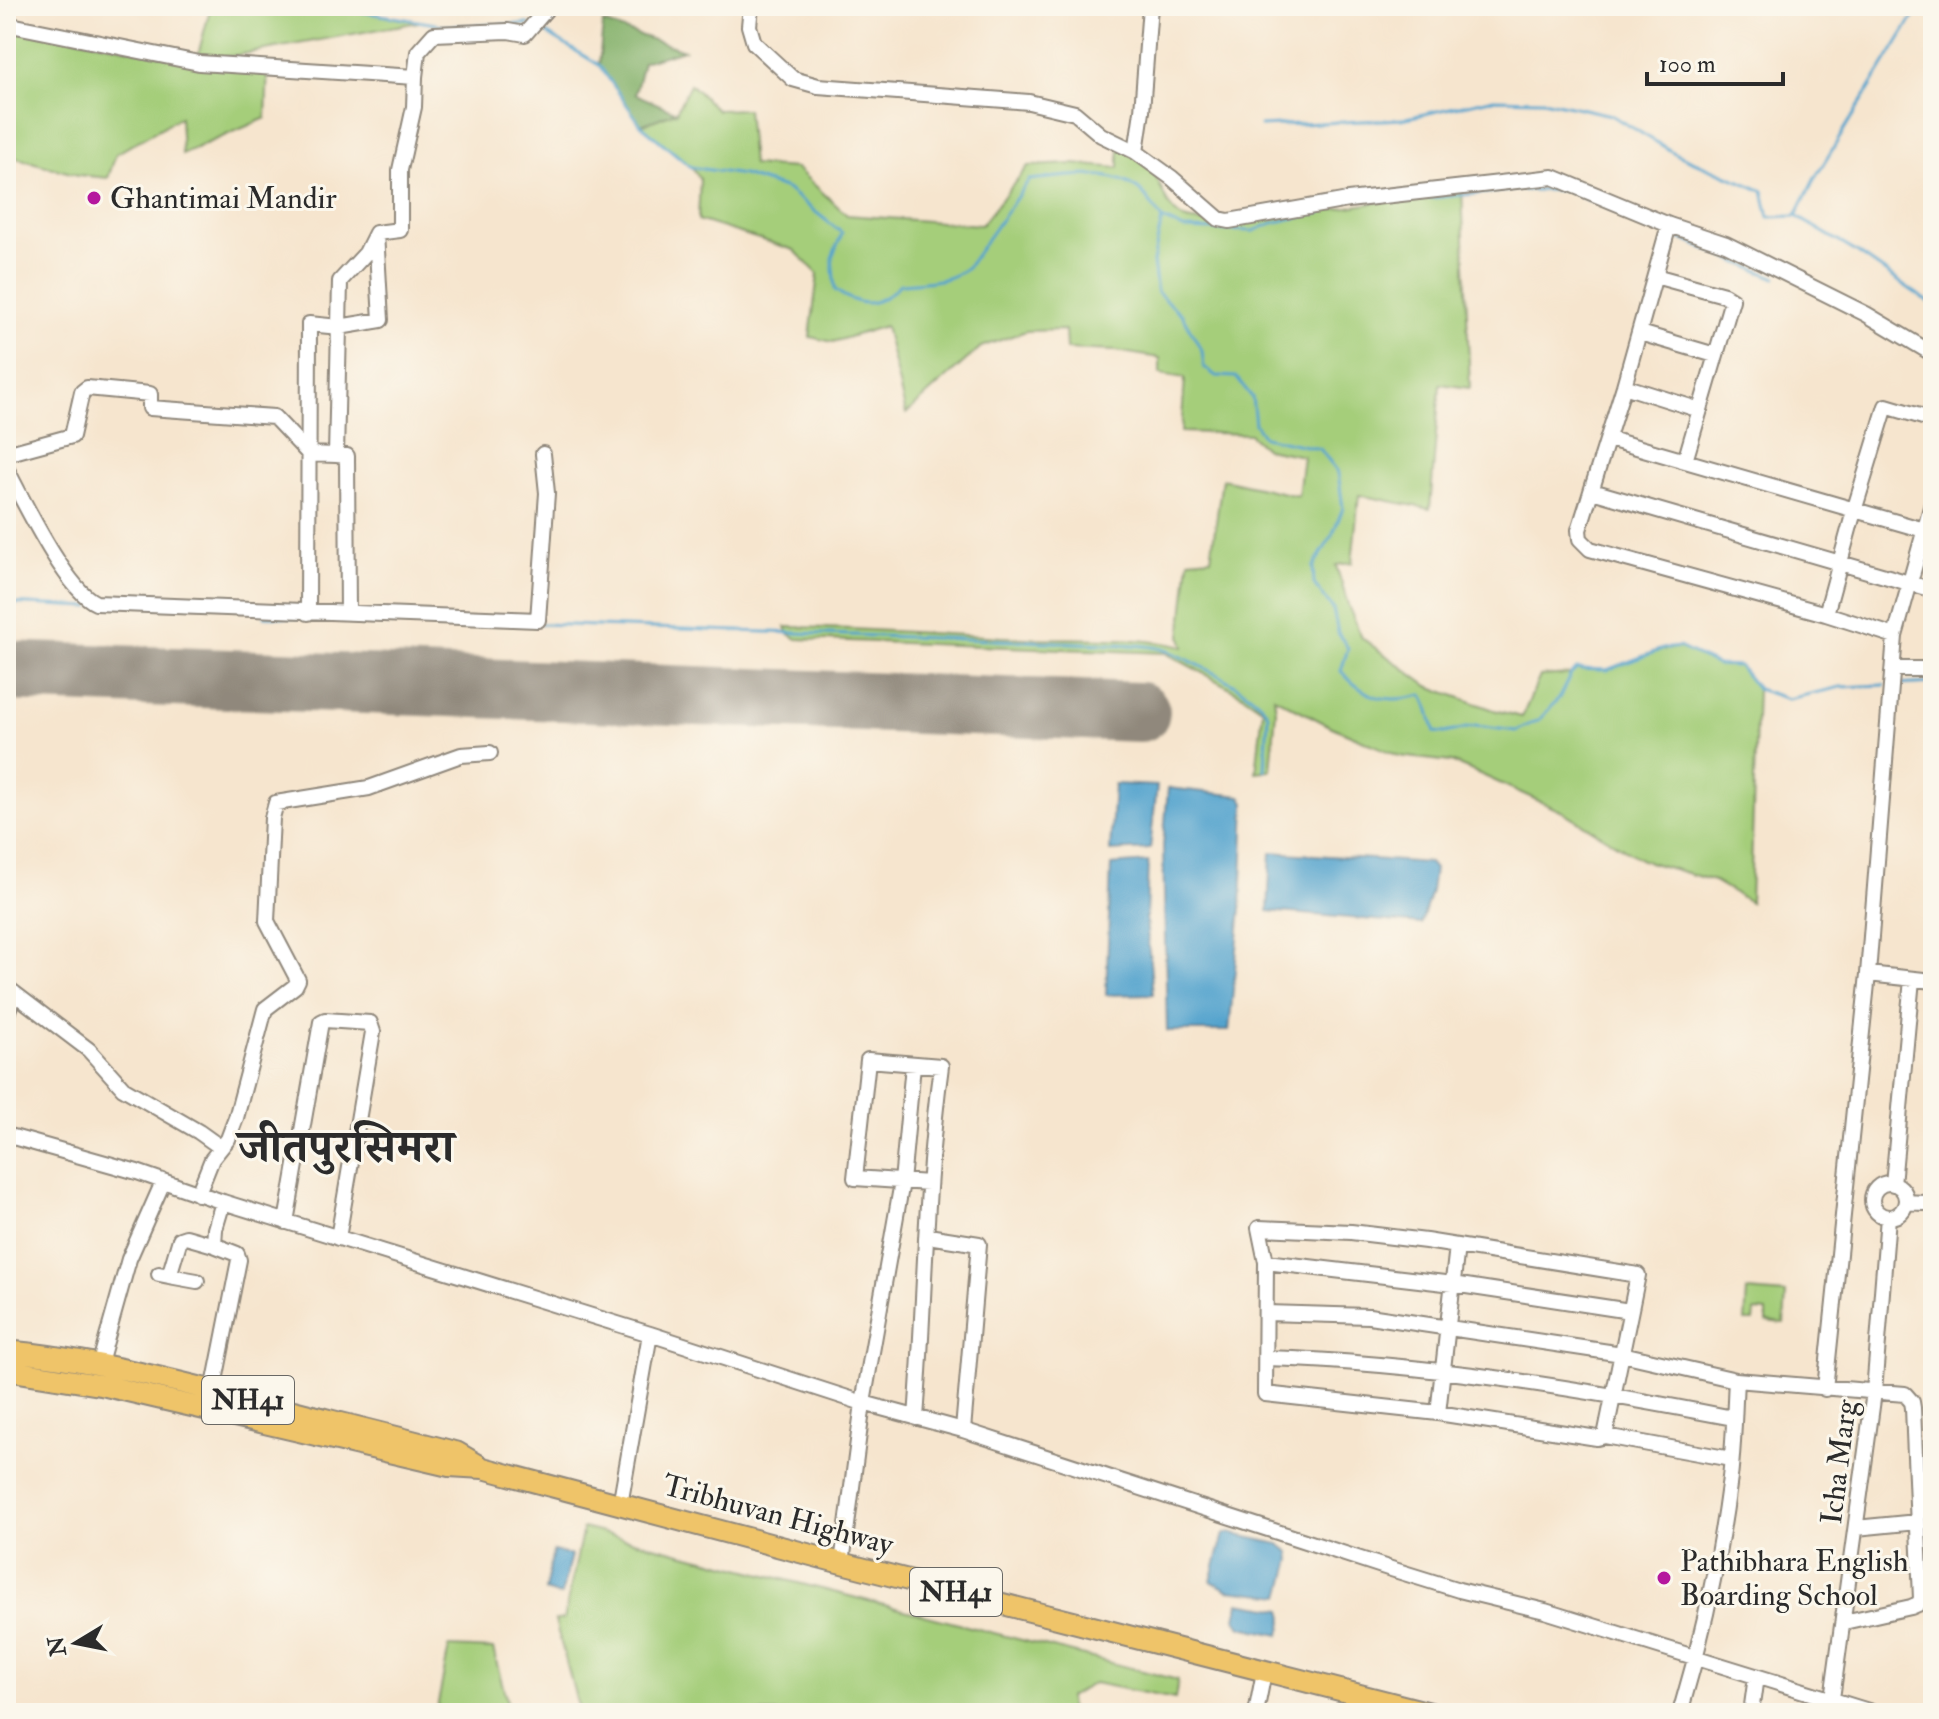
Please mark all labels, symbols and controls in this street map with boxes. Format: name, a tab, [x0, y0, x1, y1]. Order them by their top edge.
scale bar	[1647, 36, 1783, 86]
text: 100 m	[1659, 49, 1716, 80]
place label: Ghantimai Mandir	[110, 180, 337, 217]
marker: Ghantimai Mandir	[85, 189, 103, 207]
district label: जीतपुरसिमरा	[235, 1119, 457, 1176]
road number: NH41	[202, 1376, 294, 1424]
street label: Icha Marg	[1813, 1396, 1865, 1526]
street label: Tribhuvan Highway	[659, 1466, 898, 1564]
place label: Pathibhara English Boarding School	[1680, 1543, 1909, 1614]
road number: NH41	[910, 1568, 1002, 1616]
marker: Pathibhara English Boarding School	[1655, 1569, 1673, 1587]
north arrow	[36, 1603, 116, 1683]
text: N	[42, 1634, 73, 1659]

